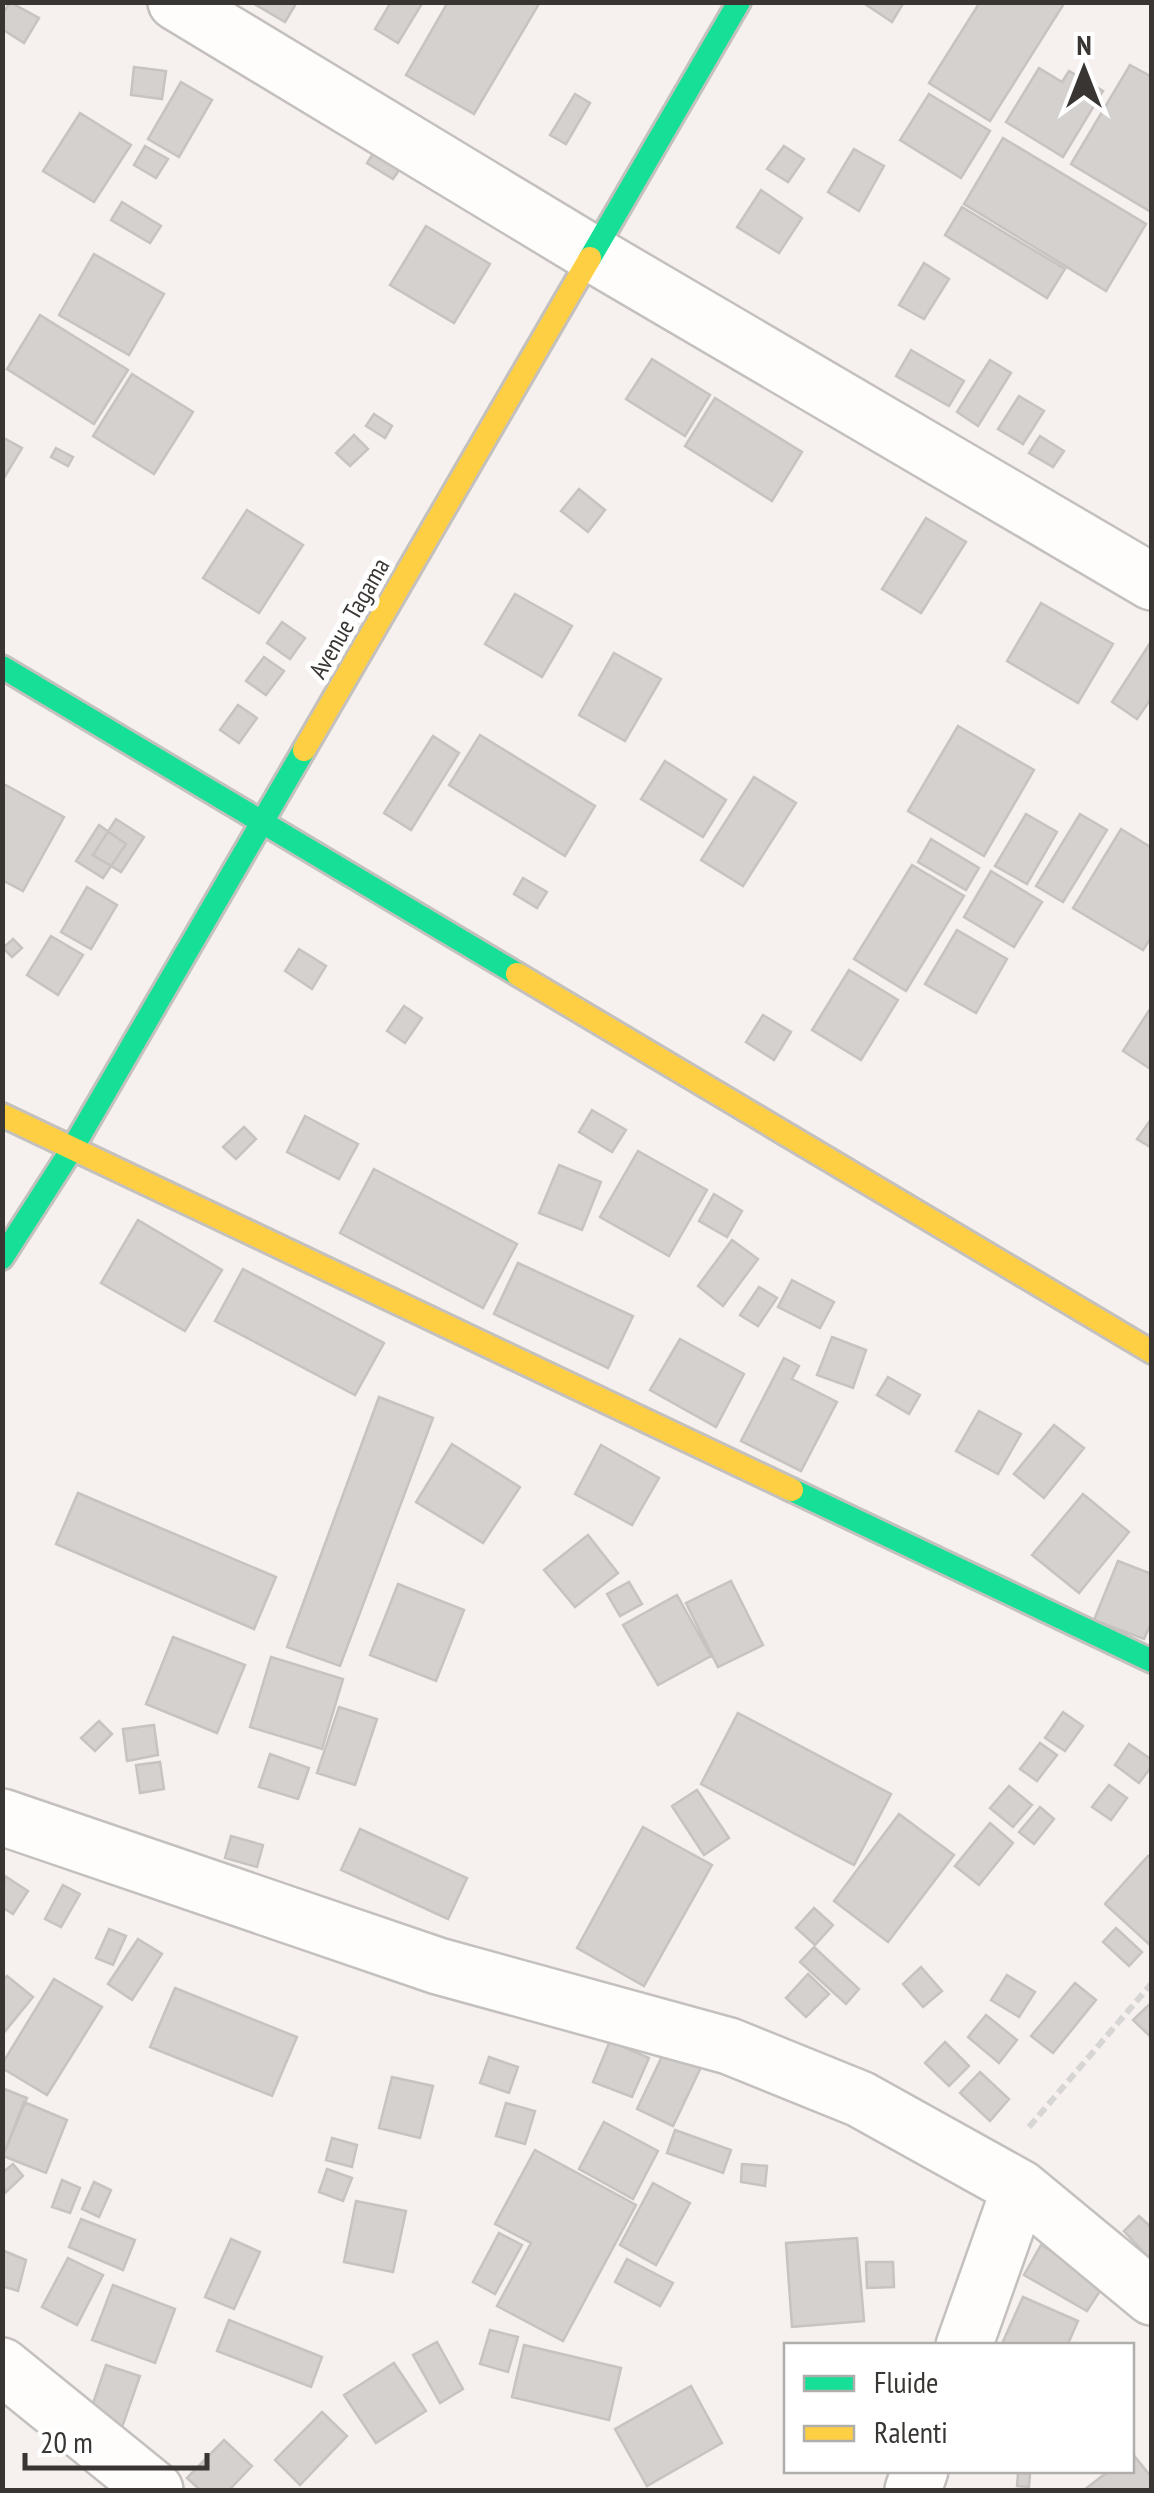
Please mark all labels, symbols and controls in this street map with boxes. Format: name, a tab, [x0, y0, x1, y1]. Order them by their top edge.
north arrow	[1034, 20, 1134, 120]
text: N	[1076, 26, 1092, 63]
street label: Avenue Tagama	[302, 552, 396, 684]
legend	[784, 2343, 1134, 2473]
text: Fluide	[874, 2362, 938, 2401]
scale bar	[25, 2408, 208, 2470]
text: Ralenti	[874, 2412, 948, 2451]
text: 20 m	[40, 2422, 93, 2461]

